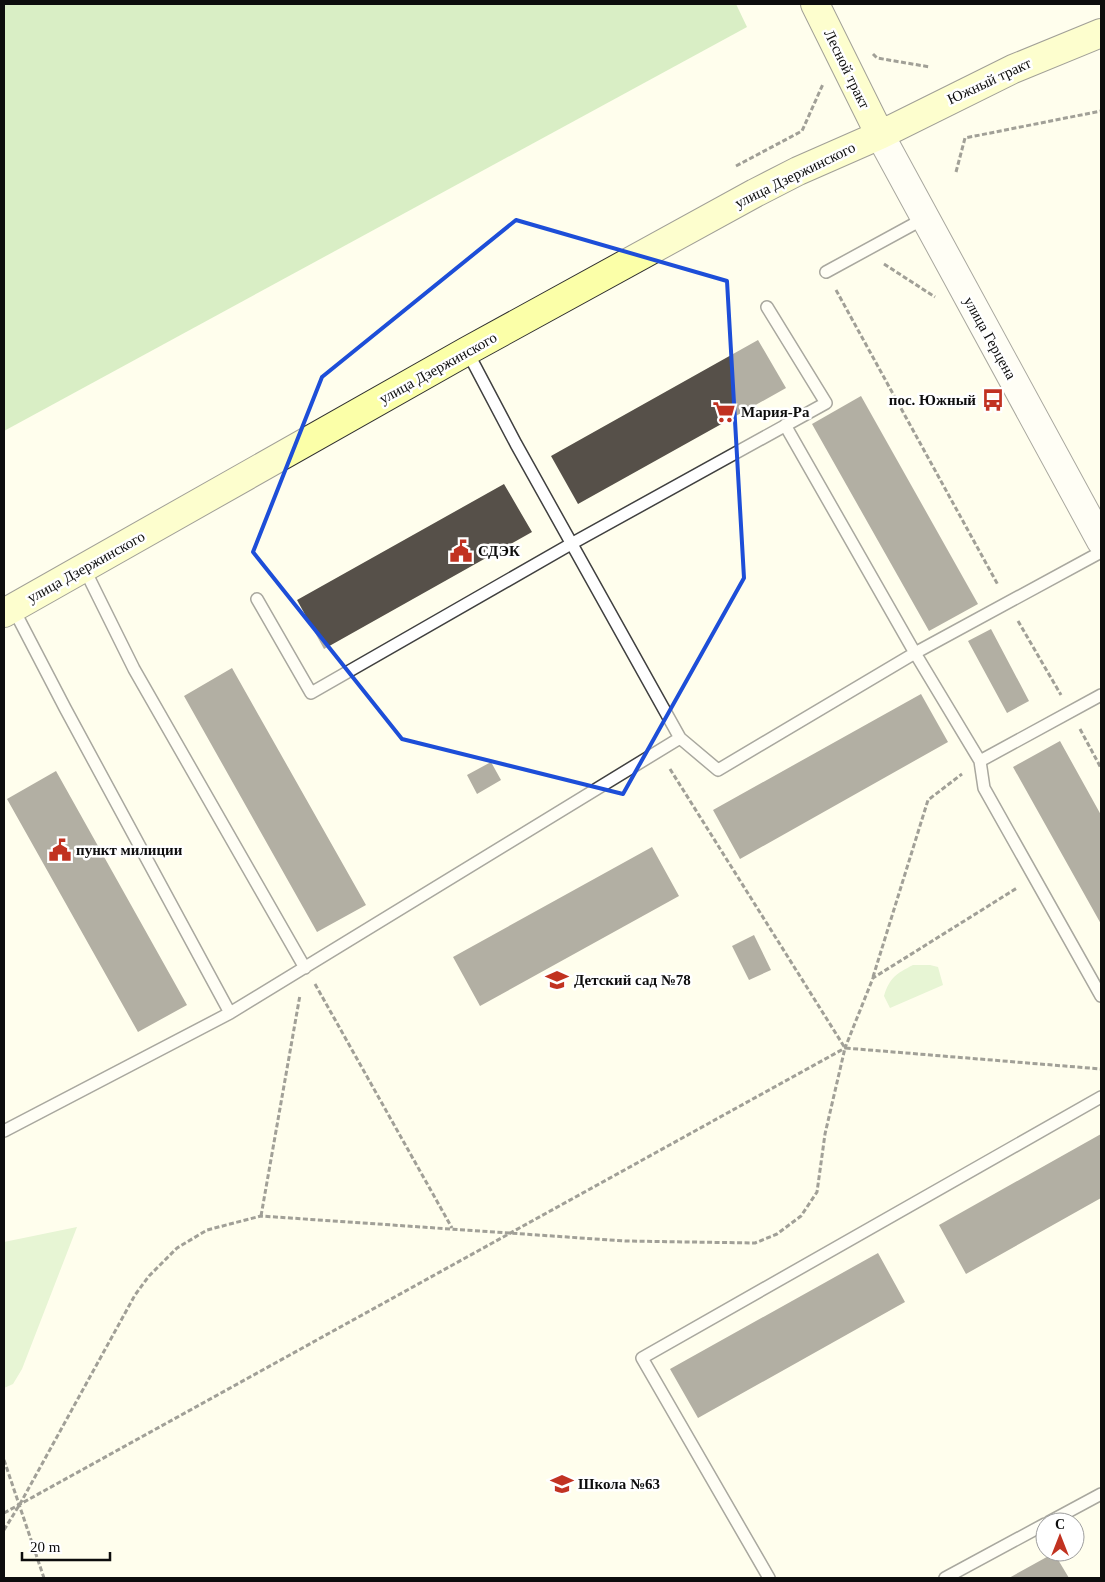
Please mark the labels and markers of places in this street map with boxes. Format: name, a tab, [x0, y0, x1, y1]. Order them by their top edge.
bus stop icon: пос. Южный	[980, 387, 1006, 413]
place label: пос. Южный	[889, 392, 976, 408]
supermarket icon: Мария-Ра	[711, 399, 737, 425]
place label: Мария-Ра	[741, 404, 810, 420]
public building icon: СДЭК	[448, 538, 474, 564]
place label: СДЭК	[478, 543, 520, 559]
public building icon: пункт милиции	[47, 837, 73, 863]
place label: пункт милиции	[76, 842, 183, 858]
school or university icon: Детский сад №78	[544, 967, 570, 993]
place label: Детский сад №78	[574, 972, 691, 988]
school or university icon: Школа №63	[549, 1471, 575, 1497]
place label: Школа №63	[578, 1476, 660, 1492]

